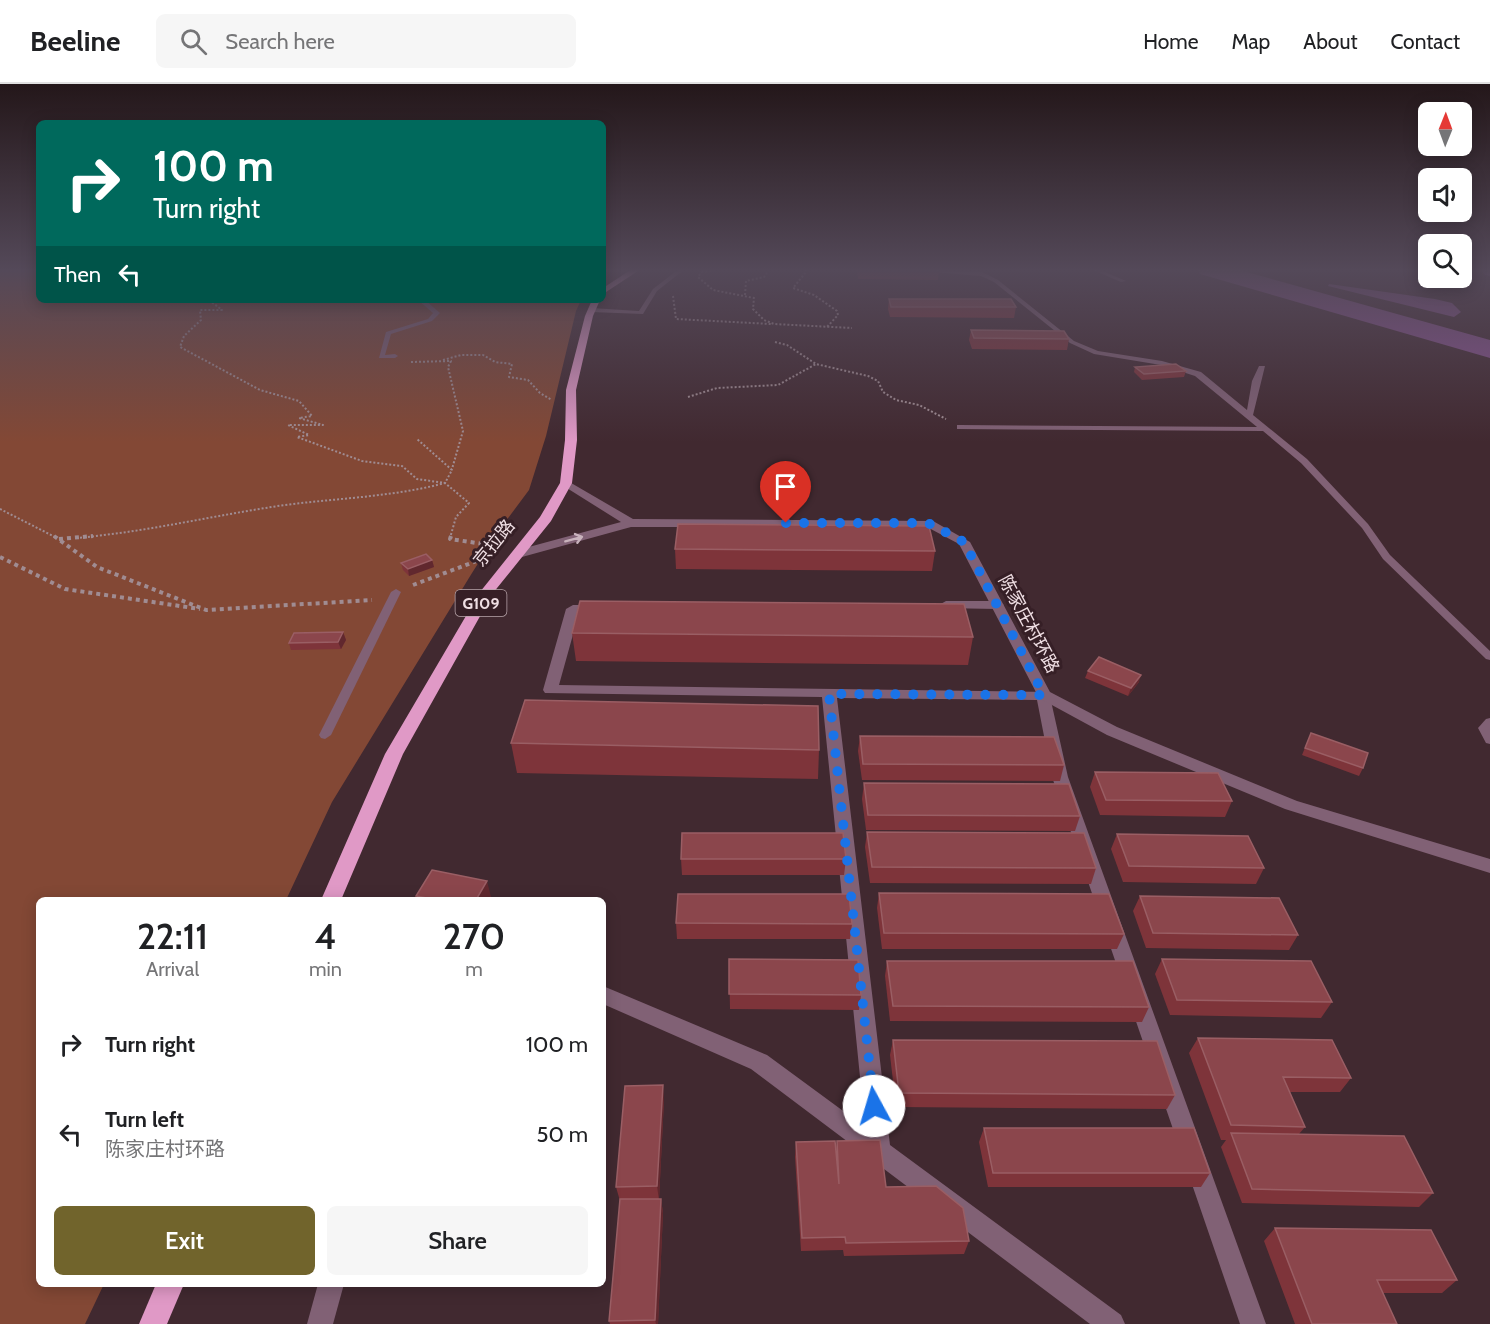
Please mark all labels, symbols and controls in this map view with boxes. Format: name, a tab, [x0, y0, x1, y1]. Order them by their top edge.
search box	[156, 14, 576, 68]
text: Beeline	[30, 24, 120, 58]
icon: search	[177, 25, 210, 58]
text: Search here	[225, 28, 335, 55]
text: Home	[1143, 29, 1199, 54]
text: Map	[1232, 29, 1270, 54]
text: About	[1303, 29, 1357, 54]
text: Contact	[1390, 29, 1460, 54]
north arrow	[1418, 102, 1472, 156]
map controls	[1418, 102, 1472, 288]
text: 100 m	[153, 140, 274, 192]
icon: right	[54, 144, 132, 222]
button: sound	[1418, 168, 1472, 222]
text: Turn right	[153, 192, 260, 225]
button: search	[1418, 234, 1472, 288]
icon: left	[113, 258, 146, 291]
text: Then	[54, 261, 101, 288]
pin	[760, 461, 811, 523]
icon: arrive	[769, 470, 802, 503]
street label: 京拉路	[468, 515, 520, 571]
one-way arrow	[565, 532, 584, 544]
street label: 陈家庄村环路	[994, 571, 1064, 677]
road number: G109	[456, 590, 506, 616]
text: 22:11	[137, 914, 208, 958]
text: 4	[315, 914, 336, 958]
text: 270	[443, 914, 505, 958]
text: Arrival	[146, 957, 199, 981]
text: min	[309, 957, 342, 981]
text: m	[465, 957, 483, 981]
icon: right	[54, 1028, 87, 1061]
text: Turn right	[105, 1031, 195, 1058]
text: 100 m	[526, 1031, 588, 1058]
position arrow	[842, 1074, 906, 1138]
text: Turn left	[105, 1106, 184, 1133]
icon: left	[54, 1118, 87, 1151]
text: 50 m	[536, 1121, 588, 1148]
text: 陈家庄村环路	[105, 1137, 225, 1161]
button: Exit	[54, 1206, 315, 1275]
button: Share	[327, 1206, 588, 1275]

